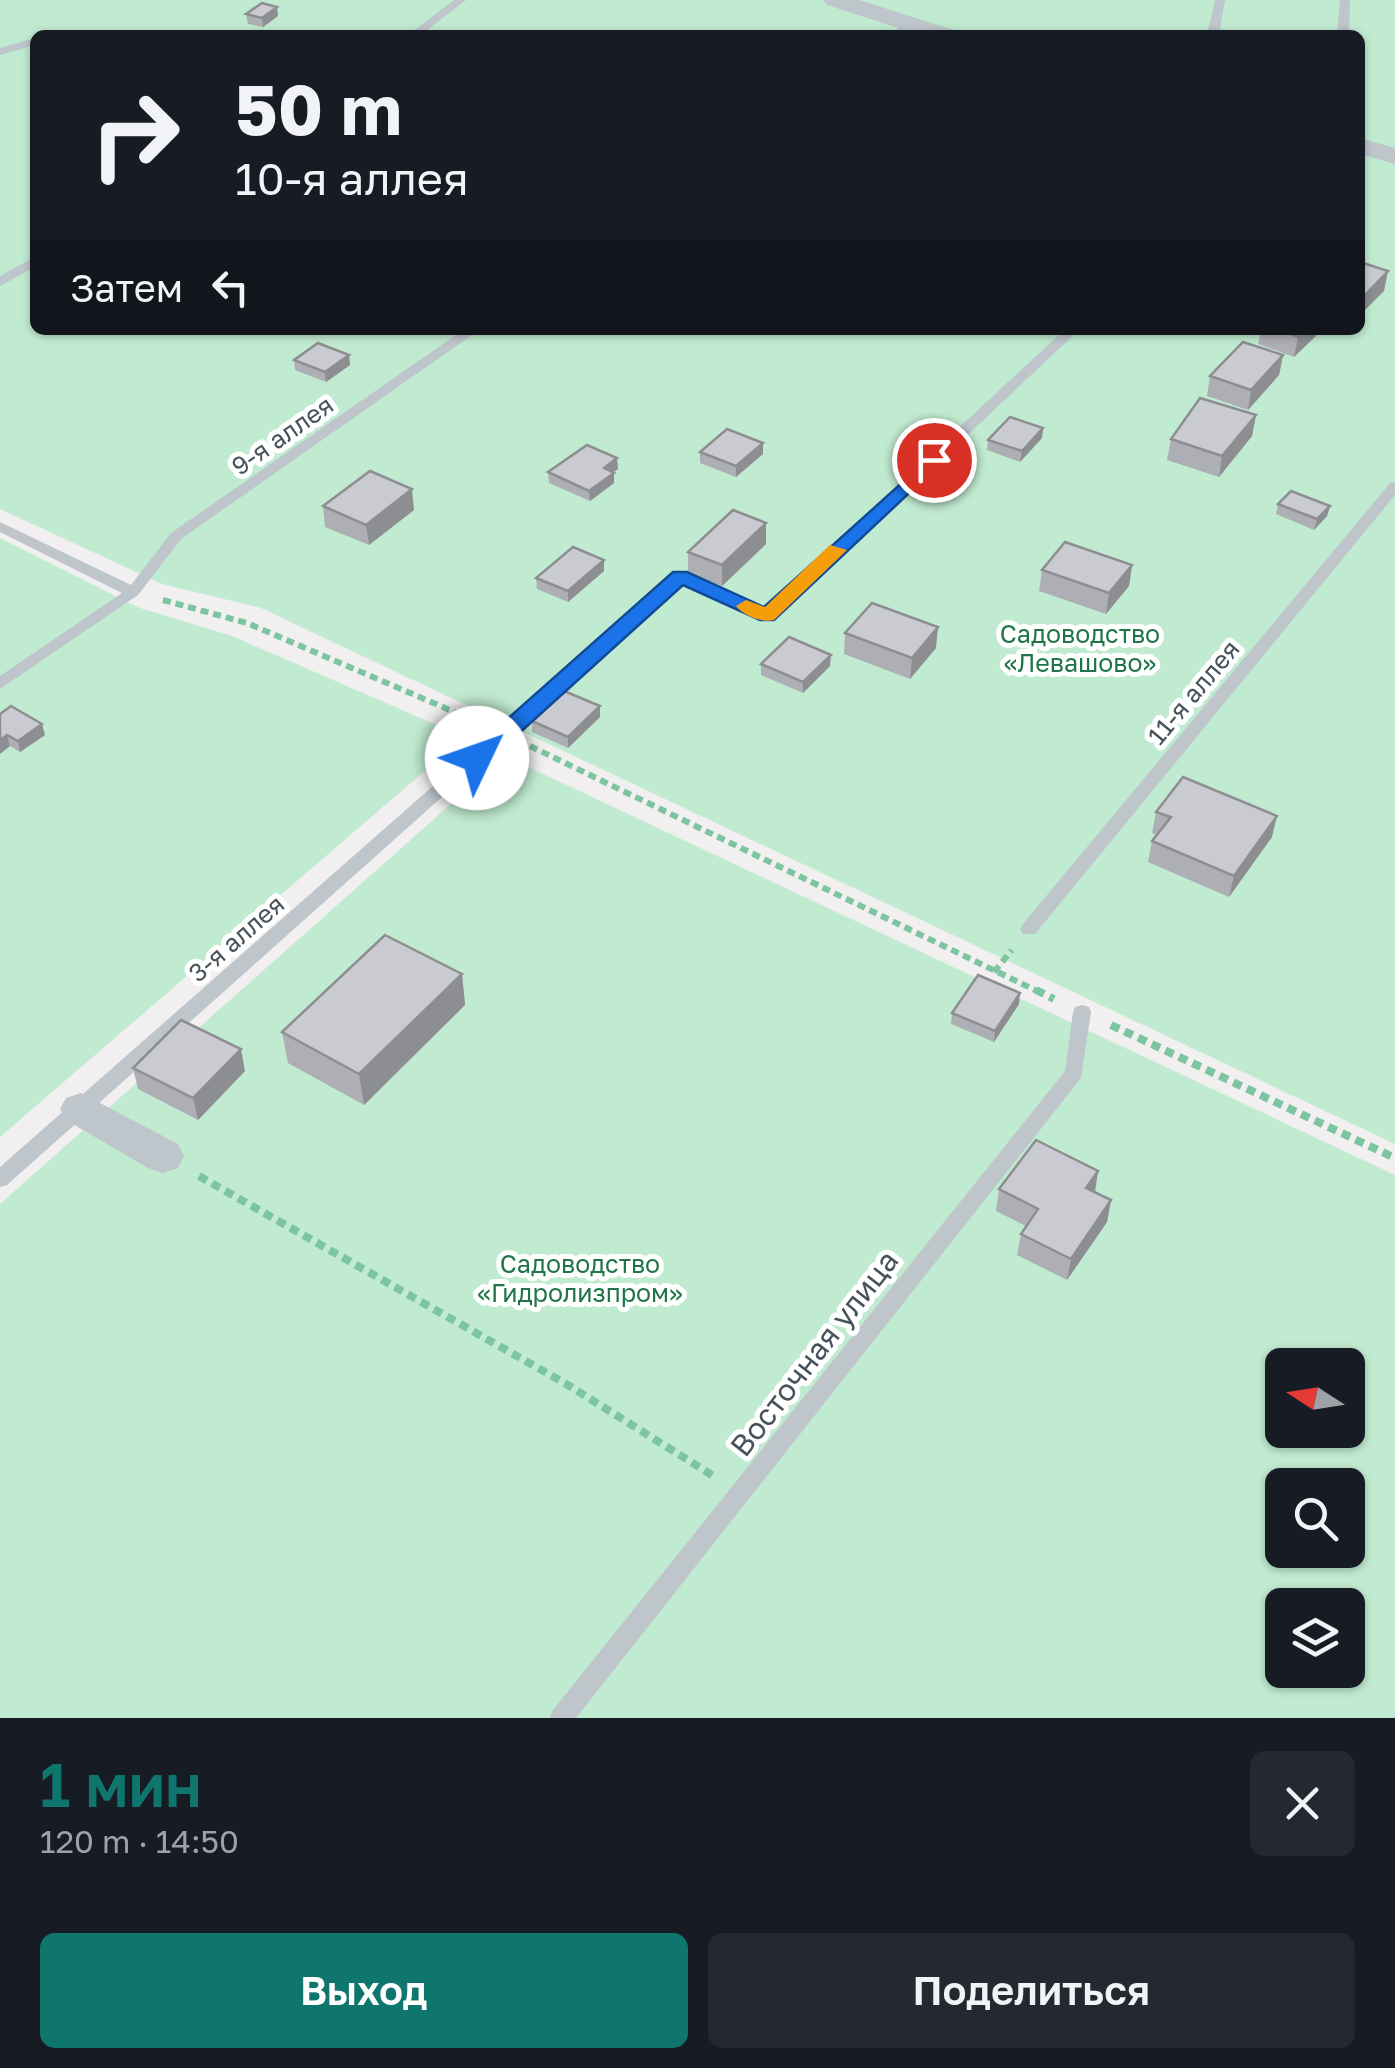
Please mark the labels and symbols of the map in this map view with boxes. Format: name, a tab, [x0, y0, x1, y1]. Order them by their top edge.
street label: 9-я аллея	[225, 389, 339, 481]
pin	[892, 418, 977, 503]
park label: Садоводство «Левашово»	[1000, 618, 1160, 678]
street label: 11-я аллея	[1141, 634, 1245, 750]
position arrow	[425, 706, 529, 810]
street label: 3-я аллея	[182, 888, 290, 988]
street label: Восточная улица	[722, 1243, 906, 1463]
park label: Садоводство «Гидролизпром»	[477, 1248, 683, 1308]
north arrow	[1265, 1348, 1365, 1448]

